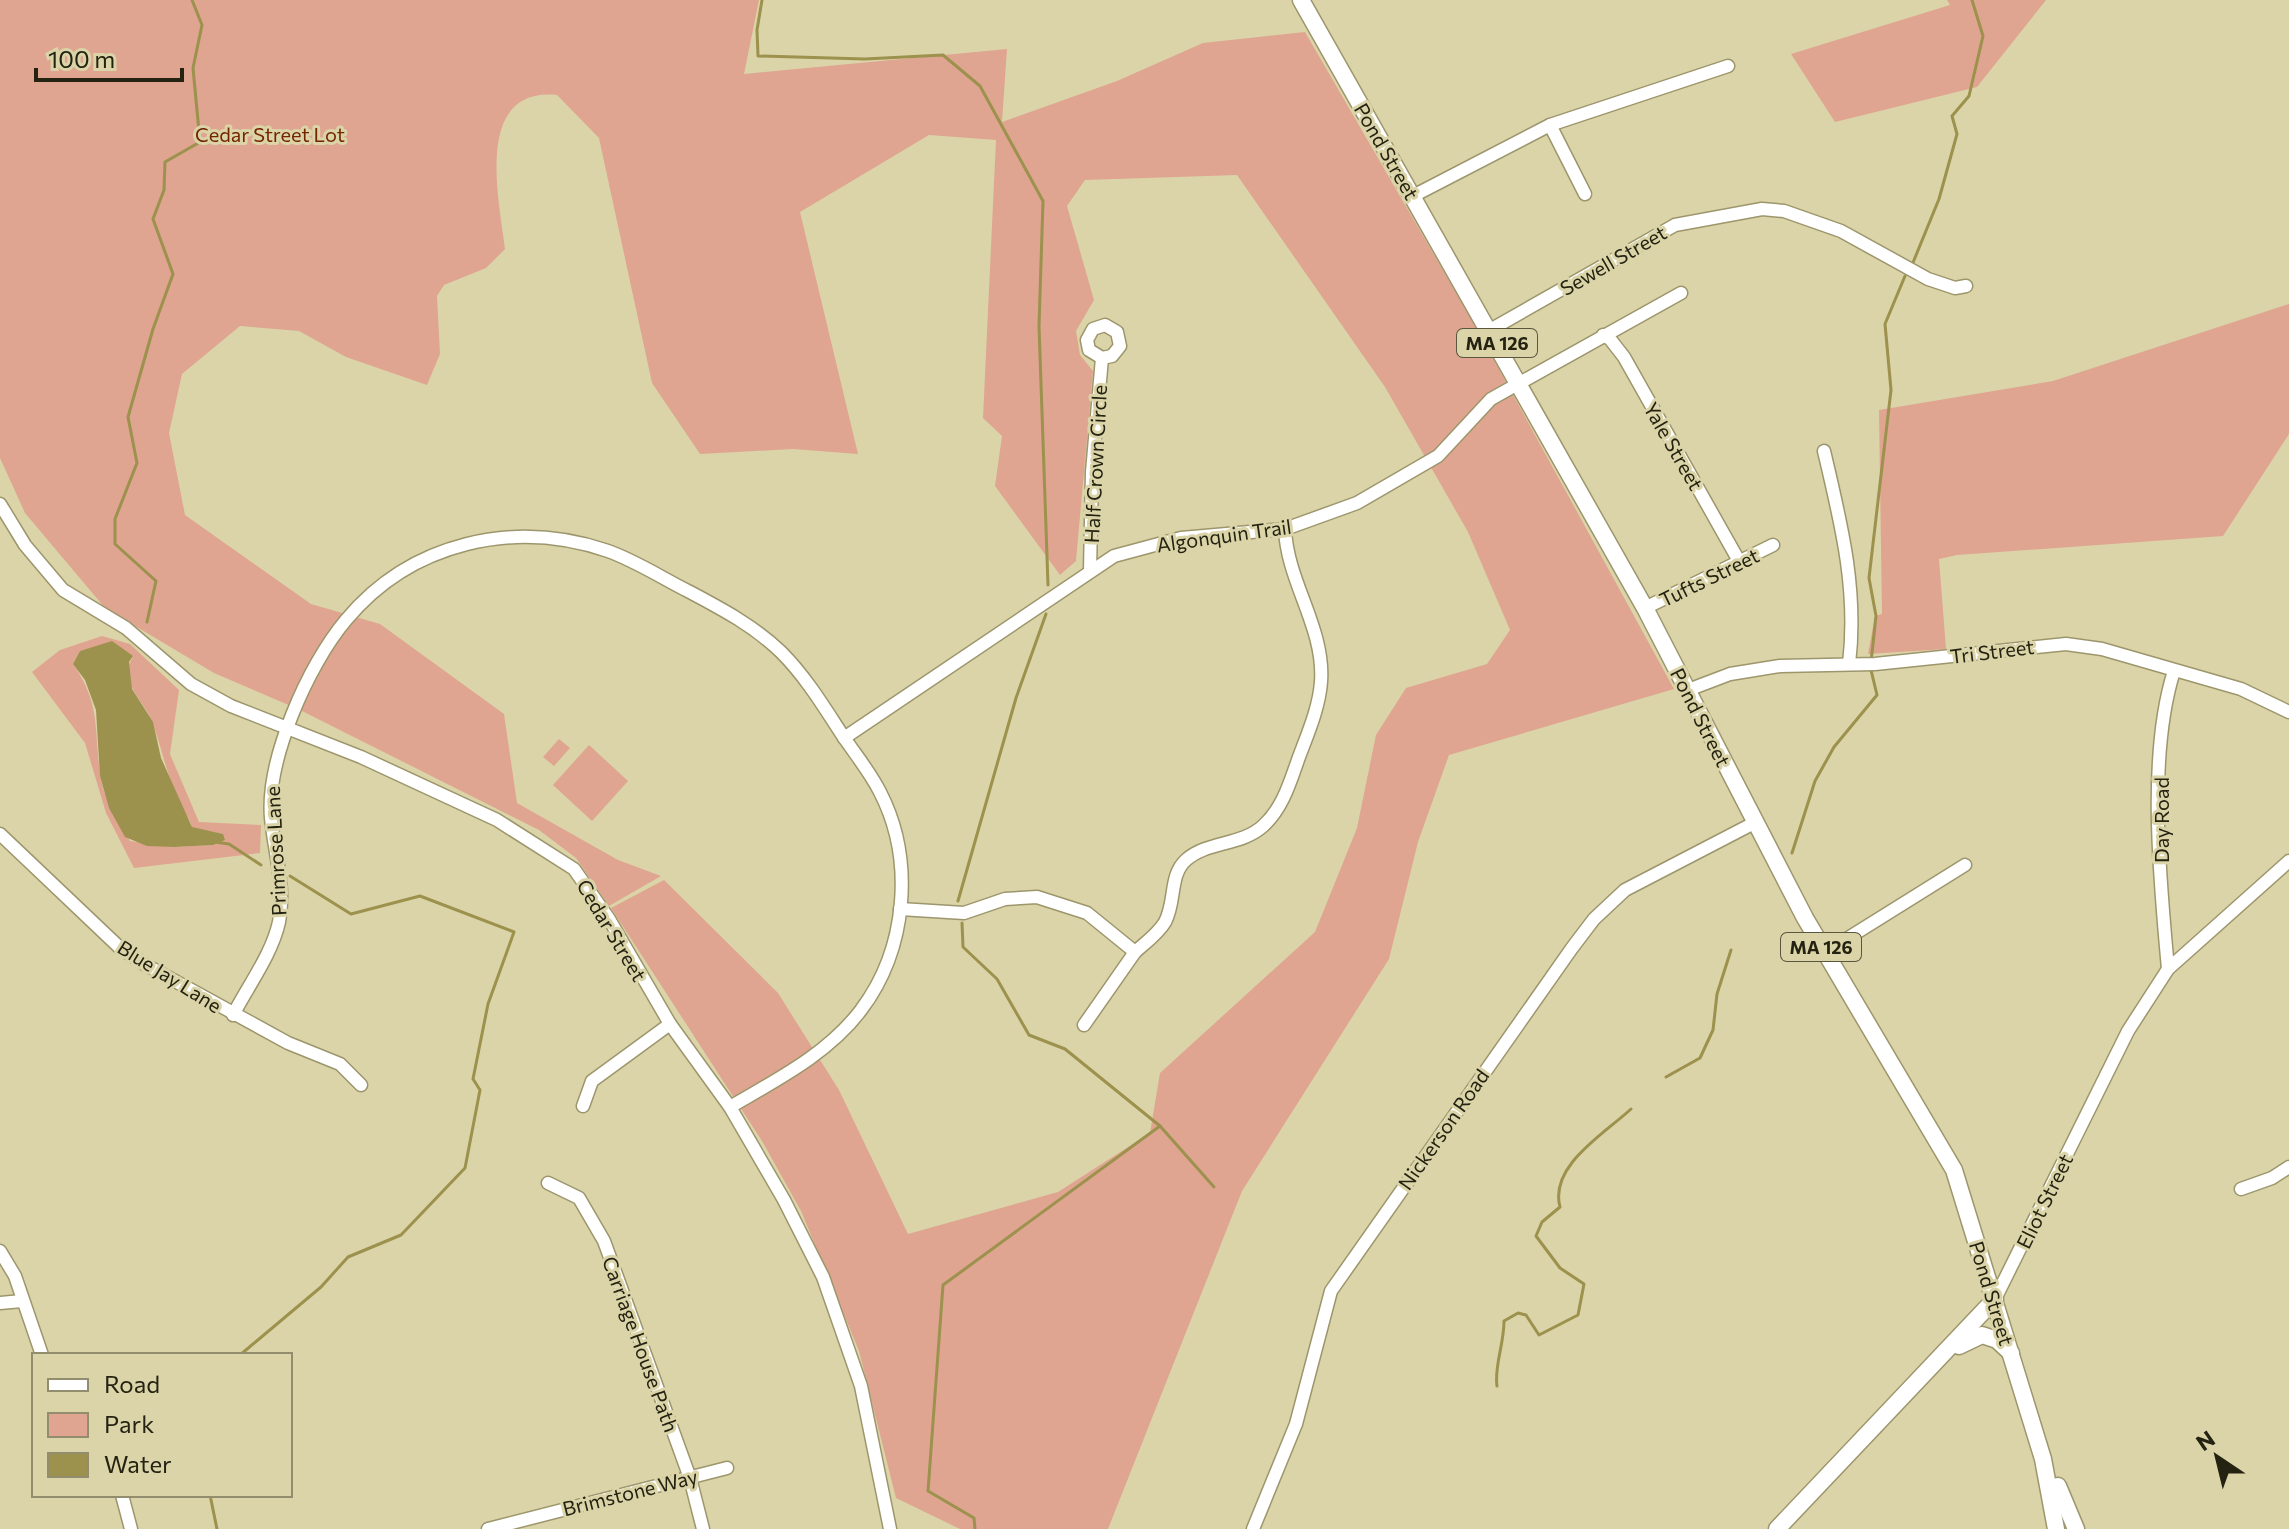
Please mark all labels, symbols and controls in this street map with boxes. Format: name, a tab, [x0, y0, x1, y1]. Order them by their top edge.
scale bar	[36, 32, 182, 82]
text: 100 m	[48, 44, 115, 73]
street label: Pond Street	[1350, 98, 1424, 204]
park label: Cedar Street Lot	[195, 122, 345, 146]
street label: Sewell Street	[1556, 220, 1670, 300]
road number: MA 126	[1457, 329, 1537, 357]
street label: Half Crown Circle	[1079, 384, 1111, 544]
street label: Yale Street	[1639, 398, 1709, 494]
street label: Algonquin Trail	[1155, 514, 1293, 556]
street label: Tufts Street	[1655, 543, 1763, 611]
street label: Tri Street	[1949, 634, 2035, 668]
street label: Pond Street	[1666, 664, 1736, 770]
street label: Day Road	[2149, 777, 2173, 863]
street label: Primrose Lane	[260, 785, 290, 917]
street label: Cedar Street	[572, 875, 652, 985]
road number: MA 126	[1781, 933, 1861, 961]
street label: Blue Jay Lane	[114, 935, 226, 1017]
street label: Nickerson Road	[1393, 1064, 1493, 1194]
street label: Eliot Street	[2011, 1150, 2077, 1252]
street label: Pond Street	[1965, 1238, 2019, 1348]
street label: Carriage House Path	[598, 1253, 684, 1435]
legend	[32, 1353, 292, 1497]
text: Road	[104, 1369, 160, 1398]
text: Park	[104, 1409, 154, 1438]
north arrow	[2177, 1417, 2257, 1497]
text: N	[2191, 1424, 2220, 1456]
text: Water	[104, 1449, 172, 1478]
street label: Brimstone Way	[560, 1464, 700, 1520]

